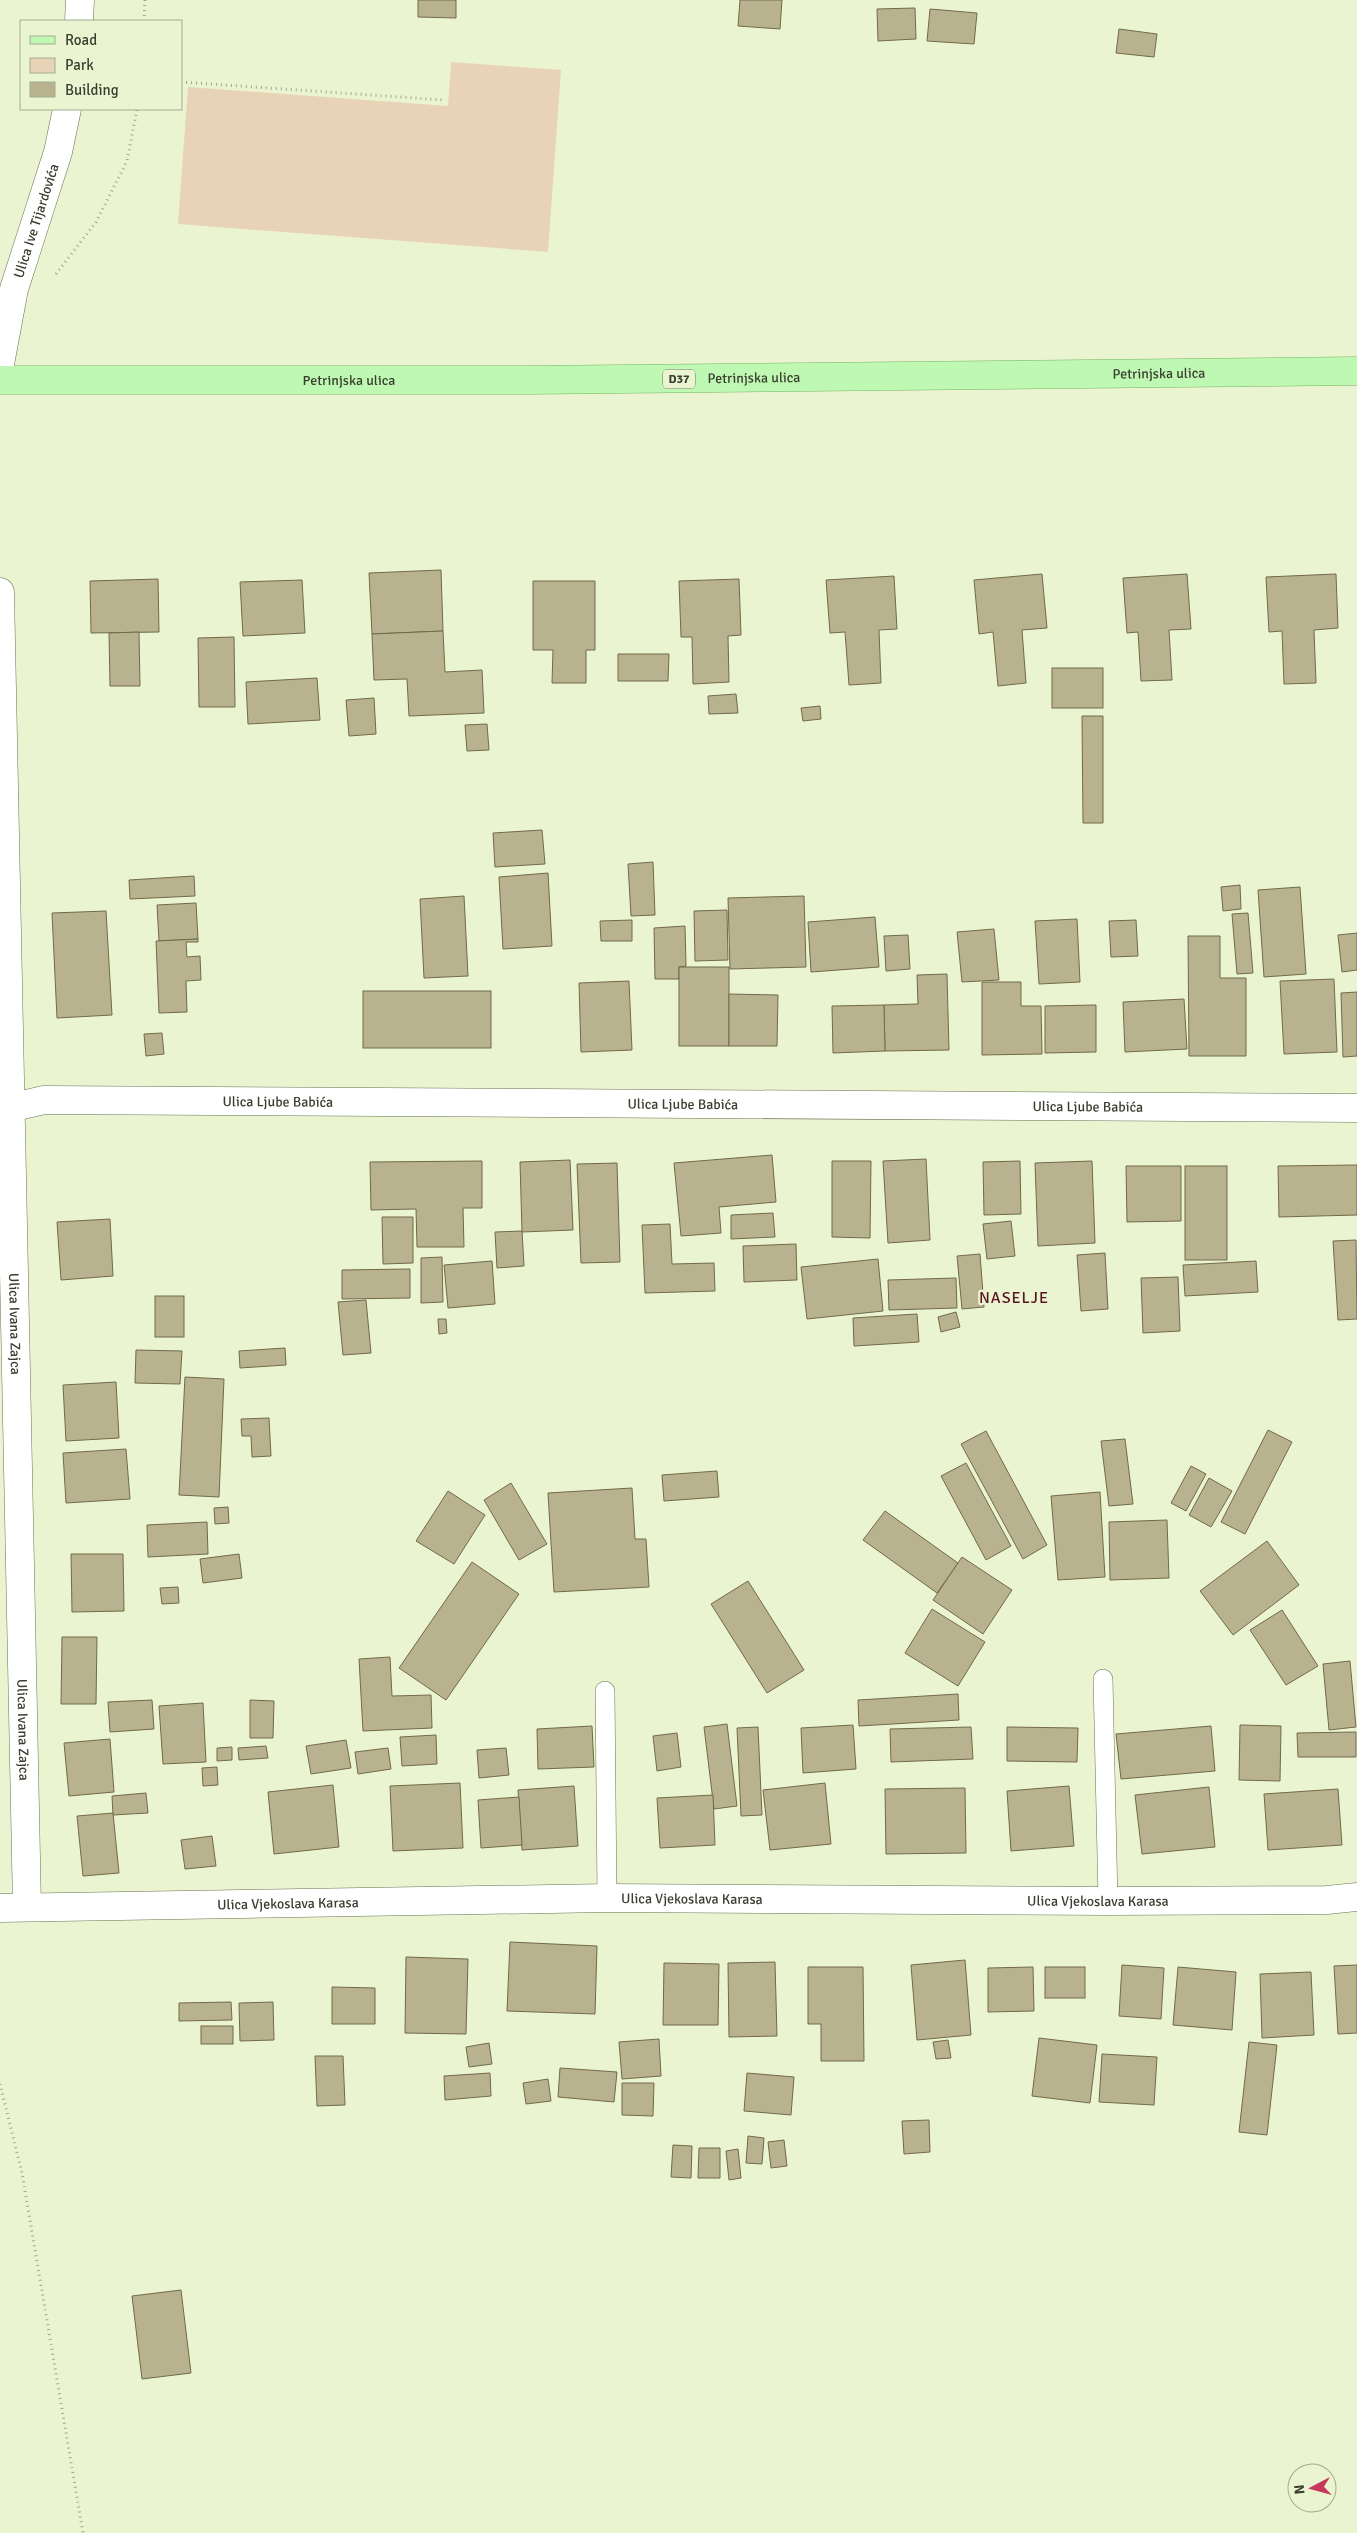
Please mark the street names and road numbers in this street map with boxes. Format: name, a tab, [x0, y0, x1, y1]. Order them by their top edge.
street label: Ulica Ive Tijardovića	[10, 161, 62, 280]
street label: Petrinjska ulica	[1112, 364, 1205, 382]
road number: D37	[663, 369, 695, 388]
street label: Petrinjska ulica	[707, 369, 800, 387]
street label: Petrinjska ulica	[303, 372, 395, 389]
street label: Ulica Ljube Babića	[222, 1093, 333, 1110]
street label: Ulica Ljube Babića	[627, 1095, 738, 1113]
street label: Ulica Ljube Babića	[1032, 1098, 1143, 1115]
street label: Ulica Ivana Zajca	[5, 1273, 25, 1375]
street label: Ulica Ivana Zajca	[14, 1679, 33, 1781]
street label: Ulica Vjekoslava Karasa	[621, 1890, 763, 1907]
street label: Ulica Vjekoslava Karasa	[1027, 1892, 1169, 1910]
street label: Ulica Vjekoslava Karasa	[217, 1894, 359, 1913]

